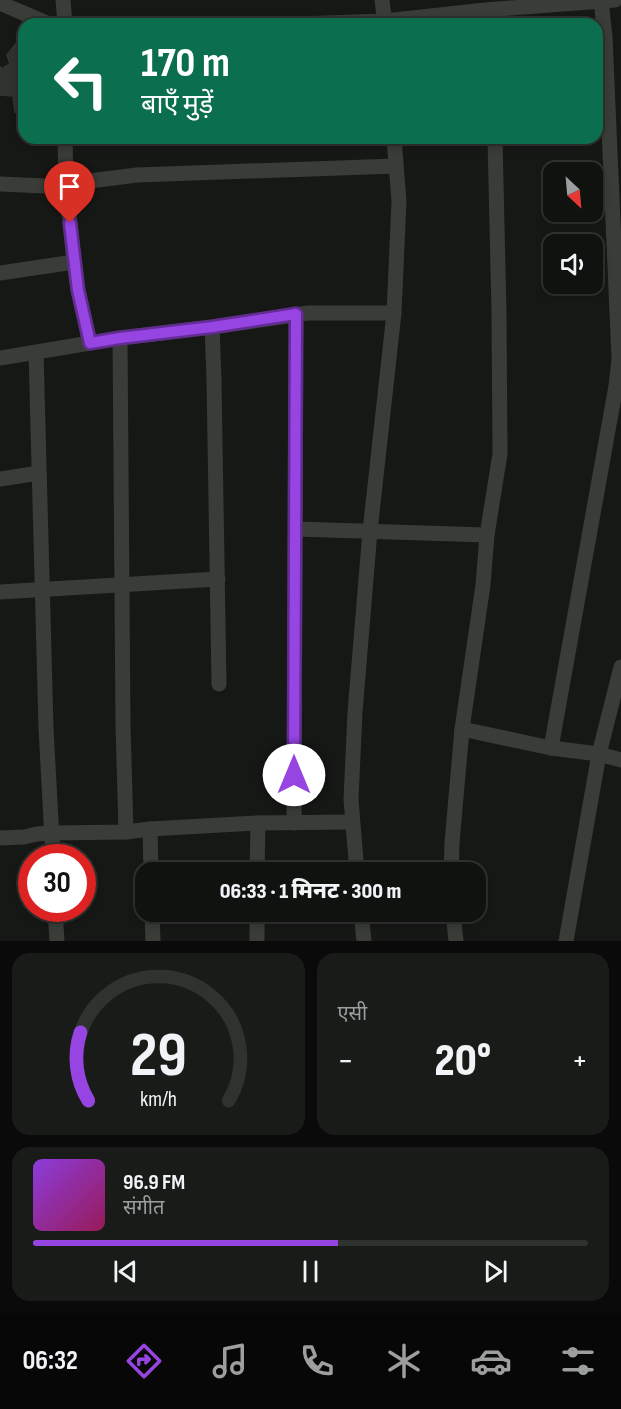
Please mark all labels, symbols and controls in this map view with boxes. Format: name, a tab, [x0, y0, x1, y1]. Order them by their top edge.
text: 170 m	[141, 38, 230, 89]
icon: left	[42, 42, 120, 120]
text: बाएँ मुड़ें	[141, 89, 213, 121]
pin	[44, 161, 95, 223]
north arrow	[543, 162, 603, 222]
map controls	[543, 162, 603, 294]
icon: arrive	[53, 170, 86, 203]
button: sound	[543, 234, 603, 294]
position arrow	[262, 743, 326, 807]
speed limit sign: 30	[18, 844, 96, 922]
text: 06:33 · 1 मिनट · 300 m	[220, 878, 401, 905]
text: एसी	[338, 1002, 367, 1026]
text: 29	[130, 1019, 187, 1094]
text: 20°	[434, 1034, 491, 1089]
text: −	[338, 1041, 354, 1081]
text: +	[572, 1041, 588, 1081]
text: km/h	[140, 1087, 177, 1112]
text: 96.9 FM	[123, 1169, 185, 1196]
text: संगीत	[123, 1196, 164, 1220]
icon: previous	[109, 1255, 142, 1288]
icon: pause	[294, 1255, 327, 1288]
icon: next	[479, 1255, 512, 1288]
icon: directions	[123, 1340, 165, 1382]
icon: music	[209, 1340, 251, 1382]
icon: phone	[296, 1340, 338, 1382]
icon: climate	[383, 1340, 425, 1382]
icon: car	[470, 1340, 512, 1382]
icon: filters	[557, 1340, 599, 1382]
text: 06:32	[22, 1345, 78, 1377]

